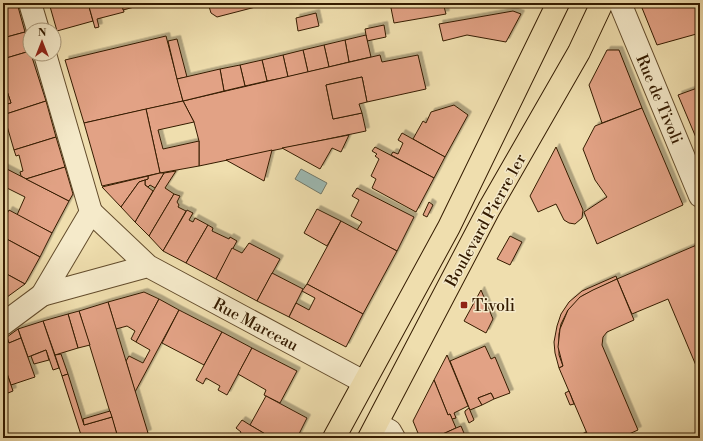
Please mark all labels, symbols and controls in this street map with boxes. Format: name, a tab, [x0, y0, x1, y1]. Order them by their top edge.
north arrow	[22, 22, 62, 62]
text: N	[38, 26, 47, 40]
street label: Rue de Tivoli	[631, 52, 687, 147]
street label: Boulevard Pierre 1er	[441, 150, 531, 291]
street label: Rue Marceau	[209, 294, 302, 356]
place label: Tivoli	[472, 296, 515, 316]
marker: Tivoli	[459, 300, 469, 310]

